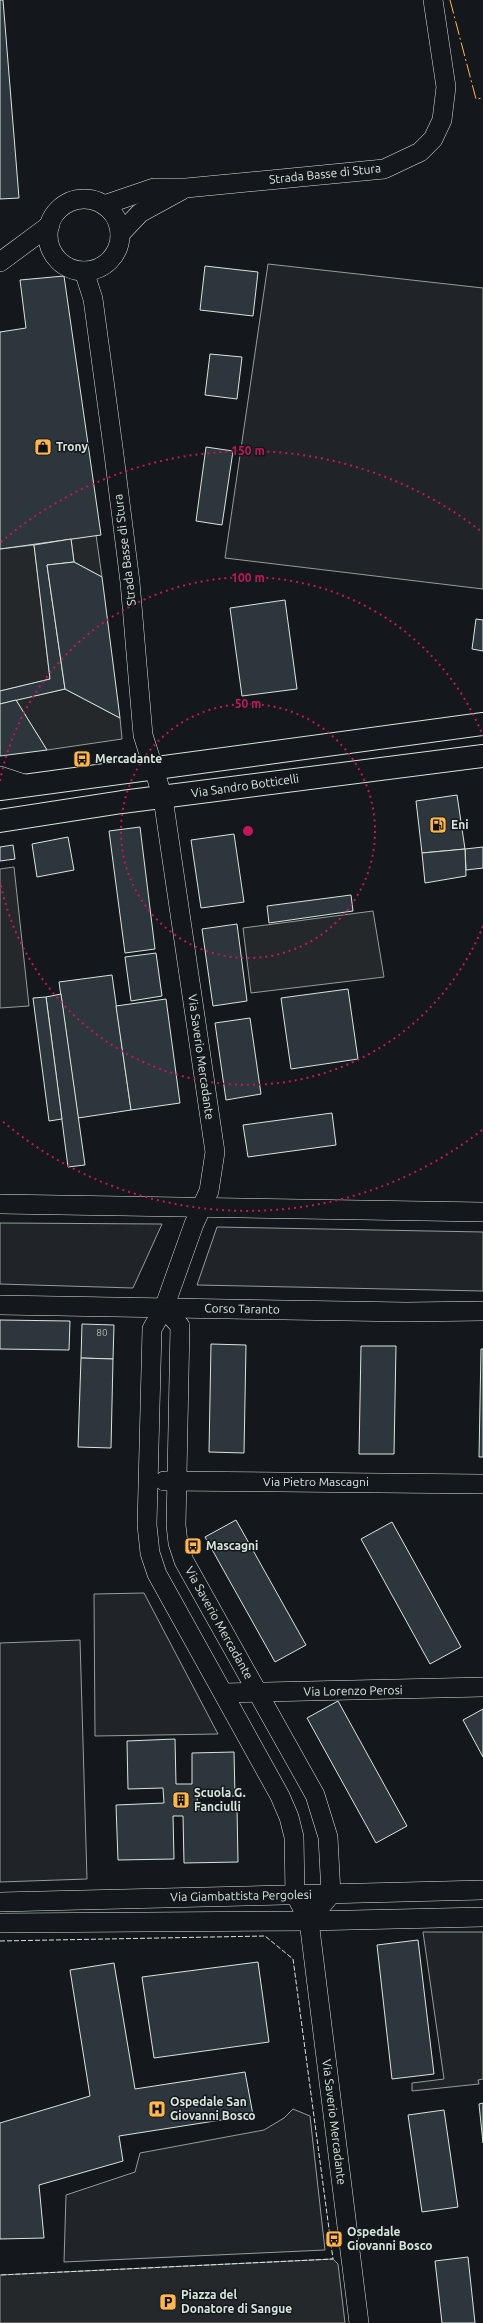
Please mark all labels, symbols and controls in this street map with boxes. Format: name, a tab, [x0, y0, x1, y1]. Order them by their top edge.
street label: Strada Basse di Stura	[268, 161, 382, 186]
shop icon: Trony	[33, 437, 53, 457]
place label: Trony	[56, 440, 88, 453]
text: 150 m	[231, 444, 265, 457]
street label: Strada Basse di Stura	[111, 493, 138, 607]
text: 100 m	[231, 571, 265, 584]
text: 50 m	[235, 697, 261, 710]
bus stop icon: Mercadante	[72, 749, 92, 769]
place label: Mercadante	[95, 752, 162, 765]
street label: Via Sandro Botticelli	[190, 771, 300, 800]
fuel station icon: Eni	[428, 815, 448, 835]
place label: Eni	[451, 818, 469, 831]
centre of rings	[241, 824, 255, 838]
street label: Via Saverio Mercadante	[186, 993, 217, 1121]
street label: Corso Taranto	[204, 1301, 280, 1316]
house number: 80	[96, 1327, 108, 1338]
street label: Via Pietro Mascagni	[263, 1475, 369, 1488]
bus stop icon: Mascagni	[183, 1536, 203, 1556]
place label: Mascagni	[206, 1539, 258, 1552]
street label: Via Saverio Mercadante	[183, 1564, 256, 1681]
street label: Via Lorenzo Perosi	[303, 1683, 403, 1698]
place label: Scuola G. Fanciulli	[194, 1786, 246, 1813]
building icon: Scuola G. Fanciulli	[171, 1790, 191, 1810]
street label: Via Giambattista Pergolesi	[170, 1888, 312, 1903]
street label: Via Saverio Mercadante	[320, 2058, 349, 2186]
place label: Ospedale San Giovanni Bosco	[170, 2095, 256, 2122]
hospital icon: Ospedale San Giovanni Bosco	[147, 2099, 167, 2119]
place label: Ospedale Giovanni Bosco	[347, 2225, 433, 2252]
bus stop icon: Ospedale Giovanni Bosco	[324, 2229, 344, 2249]
place label: Piazza del Donatore di Sangue	[181, 2288, 292, 2315]
parking icon: Piazza del Donatore di Sangue	[158, 2292, 178, 2312]

